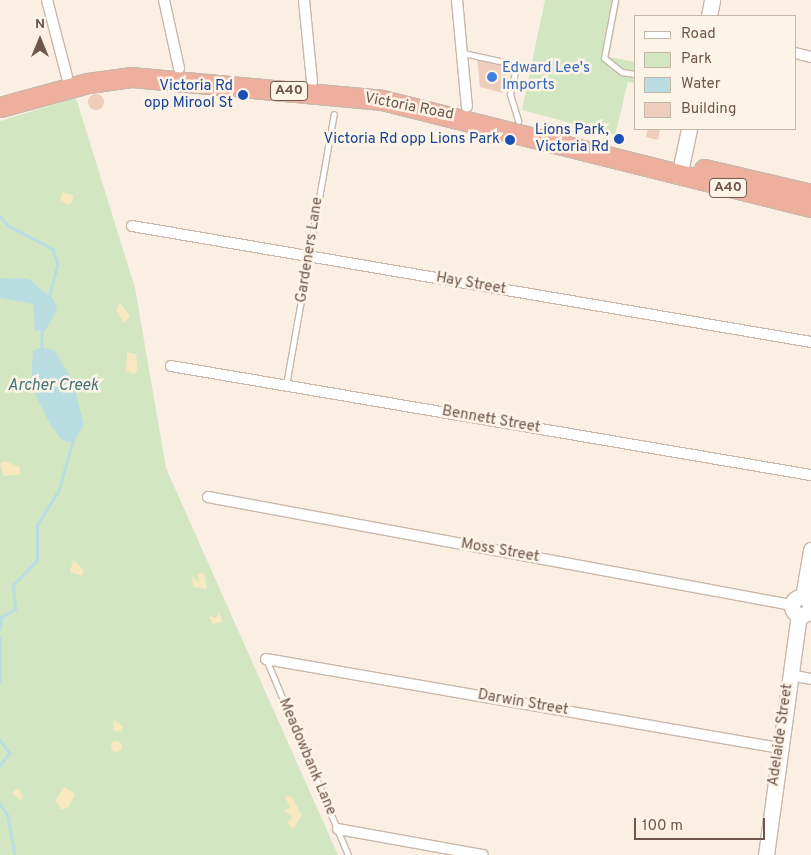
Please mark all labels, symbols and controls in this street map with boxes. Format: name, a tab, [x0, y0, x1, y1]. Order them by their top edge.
north arrow	[15, 15, 65, 65]
legend	[634, 15, 796, 130]
text: N	[35, 16, 45, 33]
text: Road	[681, 25, 716, 44]
text: Park	[681, 50, 712, 69]
place label: Edward Lee's Imports	[502, 59, 590, 94]
marker: Edward Lee's Imports	[486, 71, 498, 83]
text: Water	[681, 75, 720, 94]
place label: Victoria Rd opp Mirool St	[144, 77, 233, 112]
road number: A40	[269, 80, 309, 102]
marker: Victoria Rd opp Mirool St	[237, 89, 249, 101]
street label: Victoria Road	[363, 90, 455, 124]
text: Building	[681, 100, 736, 119]
place label: Lions Park, Victoria Rd	[535, 121, 609, 156]
place label: Victoria Rd opp Lions Park	[324, 131, 500, 149]
marker: Lions Park, Victoria Rd	[613, 133, 625, 145]
marker: Victoria Rd opp Lions Park	[504, 134, 516, 146]
road number: A40	[708, 177, 748, 200]
street label: Gardeners Lane	[293, 196, 327, 304]
street label: Hay Street	[435, 269, 507, 299]
water label: Archer Creek	[8, 376, 98, 396]
street label: Bennett Street	[441, 403, 541, 437]
street label: Moss Street	[459, 535, 541, 567]
street label: Adelaide Street	[765, 683, 797, 787]
street label: Darwin Street	[476, 686, 570, 720]
street label: Meadowbank Lane	[274, 696, 340, 818]
scale bar	[636, 808, 767, 840]
text: 100 m	[642, 817, 683, 836]

